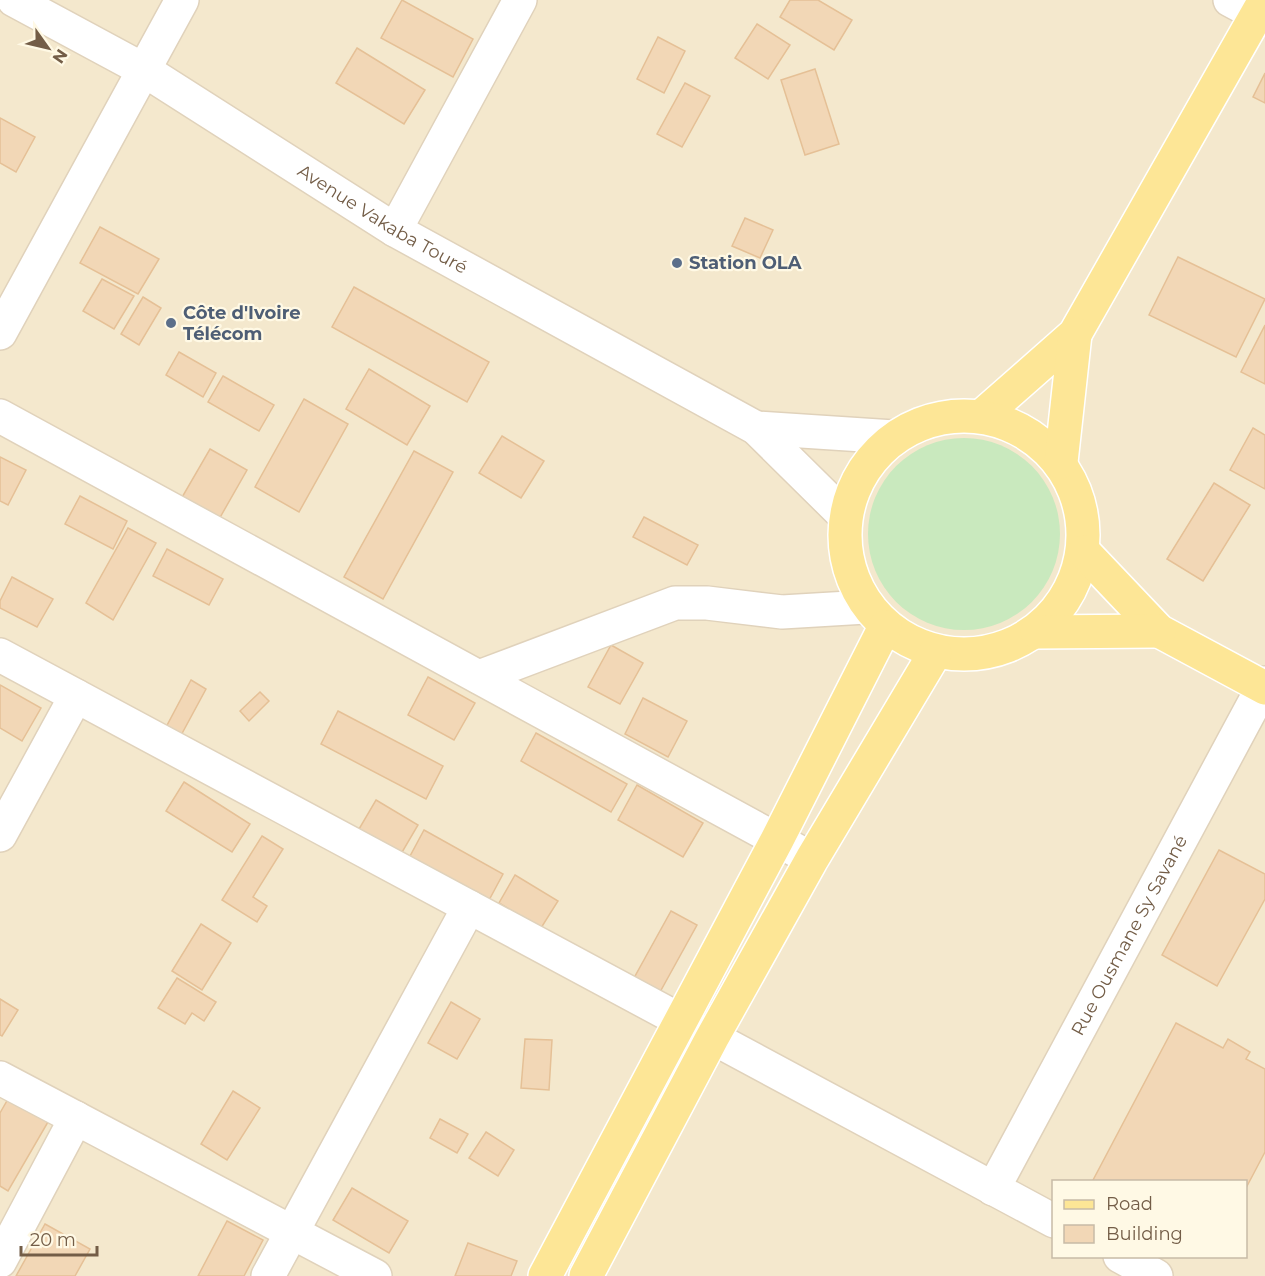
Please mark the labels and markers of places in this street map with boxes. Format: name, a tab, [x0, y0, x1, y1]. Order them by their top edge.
place label: Station OLA	[689, 252, 802, 274]
marker: Station OLA	[670, 256, 684, 270]
place label: Côte d'Ivoire Télécom	[183, 302, 301, 345]
marker: Côte d'Ivoire Télécom	[164, 316, 178, 330]

